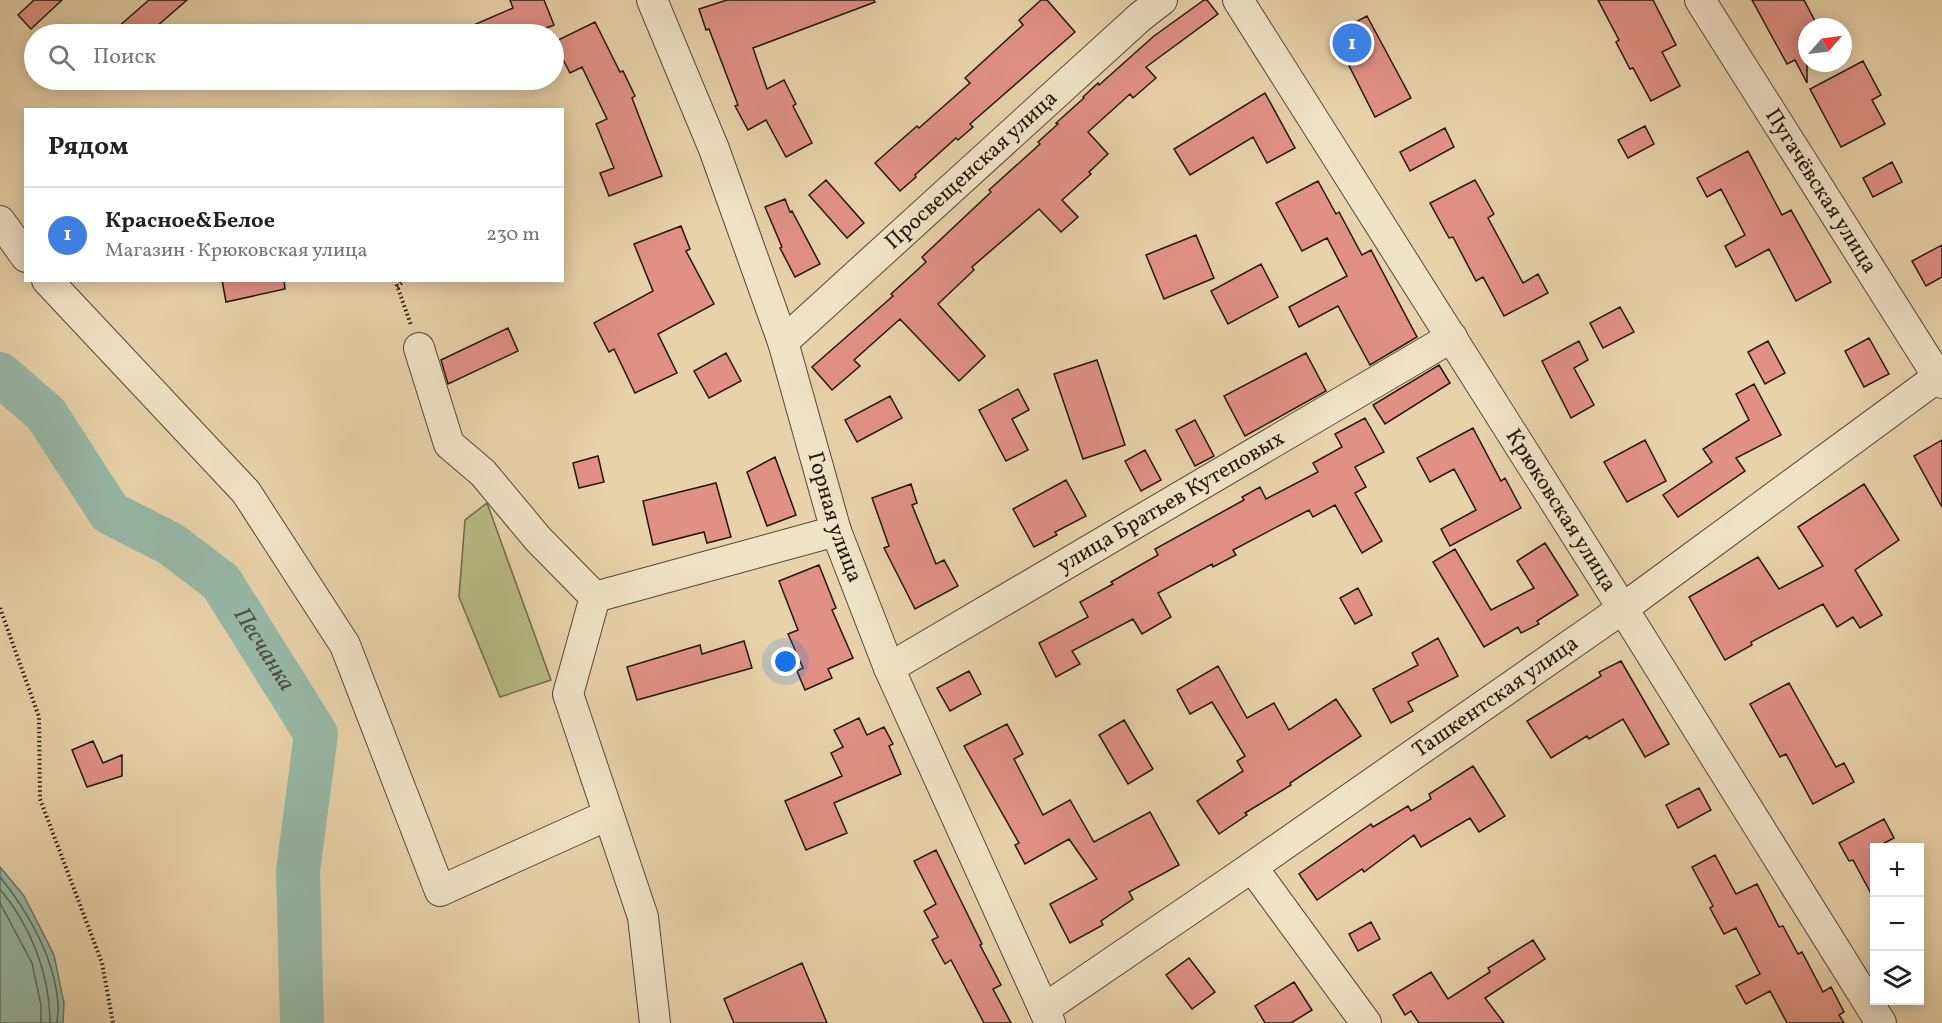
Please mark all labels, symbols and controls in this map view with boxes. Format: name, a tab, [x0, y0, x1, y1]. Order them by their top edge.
north arrow	[1798, 18, 1852, 72]
pin: 1	[1332, 20, 1372, 66]
search box	[24, 24, 564, 90]
icon: search	[45, 41, 78, 74]
text: Поиск	[93, 42, 156, 73]
street label: Просвещенская улица	[878, 83, 1065, 257]
street label: Пугачёвская улица	[1757, 103, 1885, 280]
text: Рядом	[48, 129, 128, 165]
text: Красное&Белое	[105, 206, 275, 237]
text: 1	[63, 221, 72, 249]
text: 230 m	[486, 221, 540, 249]
text: Магазин · Крюковская улица	[105, 237, 368, 265]
street label: улица Братьев Кутеповых	[1051, 423, 1290, 581]
street label: Крюковская улица	[1498, 423, 1624, 598]
street label: Горная улица	[799, 448, 870, 587]
water label: Песчанка	[224, 601, 302, 698]
street label: Ташкентская улица	[1406, 628, 1585, 766]
your location	[771, 647, 800, 676]
map controls	[1870, 843, 1924, 1005]
button: +	[1870, 843, 1924, 897]
button: −	[1870, 897, 1924, 951]
button: layers	[1870, 951, 1924, 1005]

